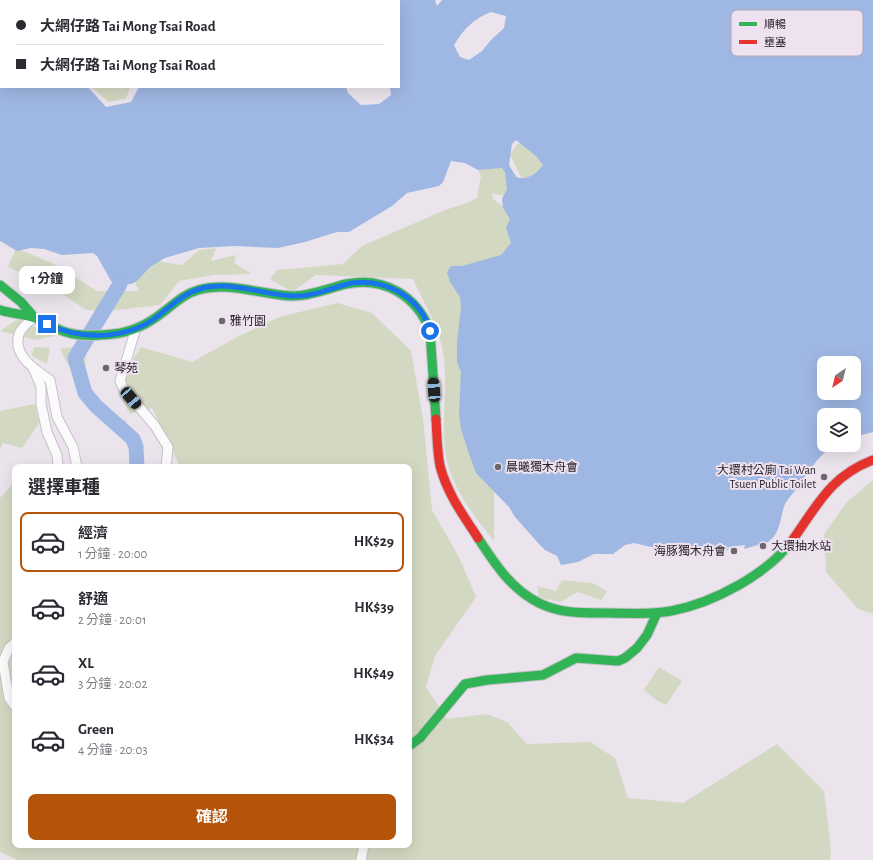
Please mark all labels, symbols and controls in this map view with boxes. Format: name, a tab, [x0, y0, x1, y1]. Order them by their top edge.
legend	[731, 10, 863, 56]
text: 大網仔路 Tai Mong Tsai Road	[40, 19, 216, 34]
text: 順暢	[764, 19, 786, 30]
text: 壅塞	[764, 36, 786, 48]
text: 大網仔路 Tai Mong Tsai Road	[40, 58, 216, 73]
callout: 1 分鐘	[19, 266, 75, 294]
text: 1 分鐘	[31, 273, 63, 286]
place label: 雅竹園	[230, 314, 266, 327]
route end	[38, 315, 56, 333]
marker: 雅竹園	[217, 316, 227, 326]
route start	[421, 322, 439, 340]
north arrow	[817, 356, 861, 400]
map controls	[817, 356, 861, 452]
place label: 琴苑	[114, 362, 138, 374]
marker: 琴苑	[101, 363, 111, 373]
car	[427, 378, 441, 402]
car	[119, 385, 143, 411]
button: layers	[817, 408, 861, 452]
place label: 晨曦獨木舟會	[506, 460, 578, 473]
marker: 晨曦獨木舟會	[493, 462, 503, 472]
place label: 大環村公廁 Tai Wan Tsuen Public Toilet	[717, 463, 816, 490]
marker: 大環村公廁 Tai Wan Tsuen Public Toilet	[819, 472, 829, 482]
text: 選擇車種	[28, 479, 100, 497]
icon: car	[30, 524, 66, 560]
text: 經濟	[78, 526, 108, 541]
text: HK$29	[354, 534, 394, 549]
place label: 大環抽水站	[771, 540, 831, 552]
marker: 大環抽水站	[758, 541, 768, 551]
place label: 海豚獨木舟會	[654, 544, 726, 557]
marker: 海豚獨木舟會	[729, 546, 739, 556]
text: 1 分鐘 · 20:00	[78, 548, 147, 561]
icon: car	[30, 590, 66, 626]
text: 舒適	[78, 592, 108, 607]
text: HK$39	[354, 600, 394, 615]
text: 2 分鐘 · 20:01	[78, 614, 146, 627]
icon: car	[30, 656, 66, 692]
text: XL	[78, 656, 94, 671]
text: HK$49	[353, 666, 394, 681]
text: 3 分鐘 · 20:02	[78, 678, 147, 691]
icon: car	[30, 722, 66, 758]
text: Green	[78, 722, 114, 737]
text: HK$34	[354, 732, 394, 747]
text: 4 分鐘 · 20:03	[78, 744, 148, 757]
button: 確認	[28, 794, 396, 840]

